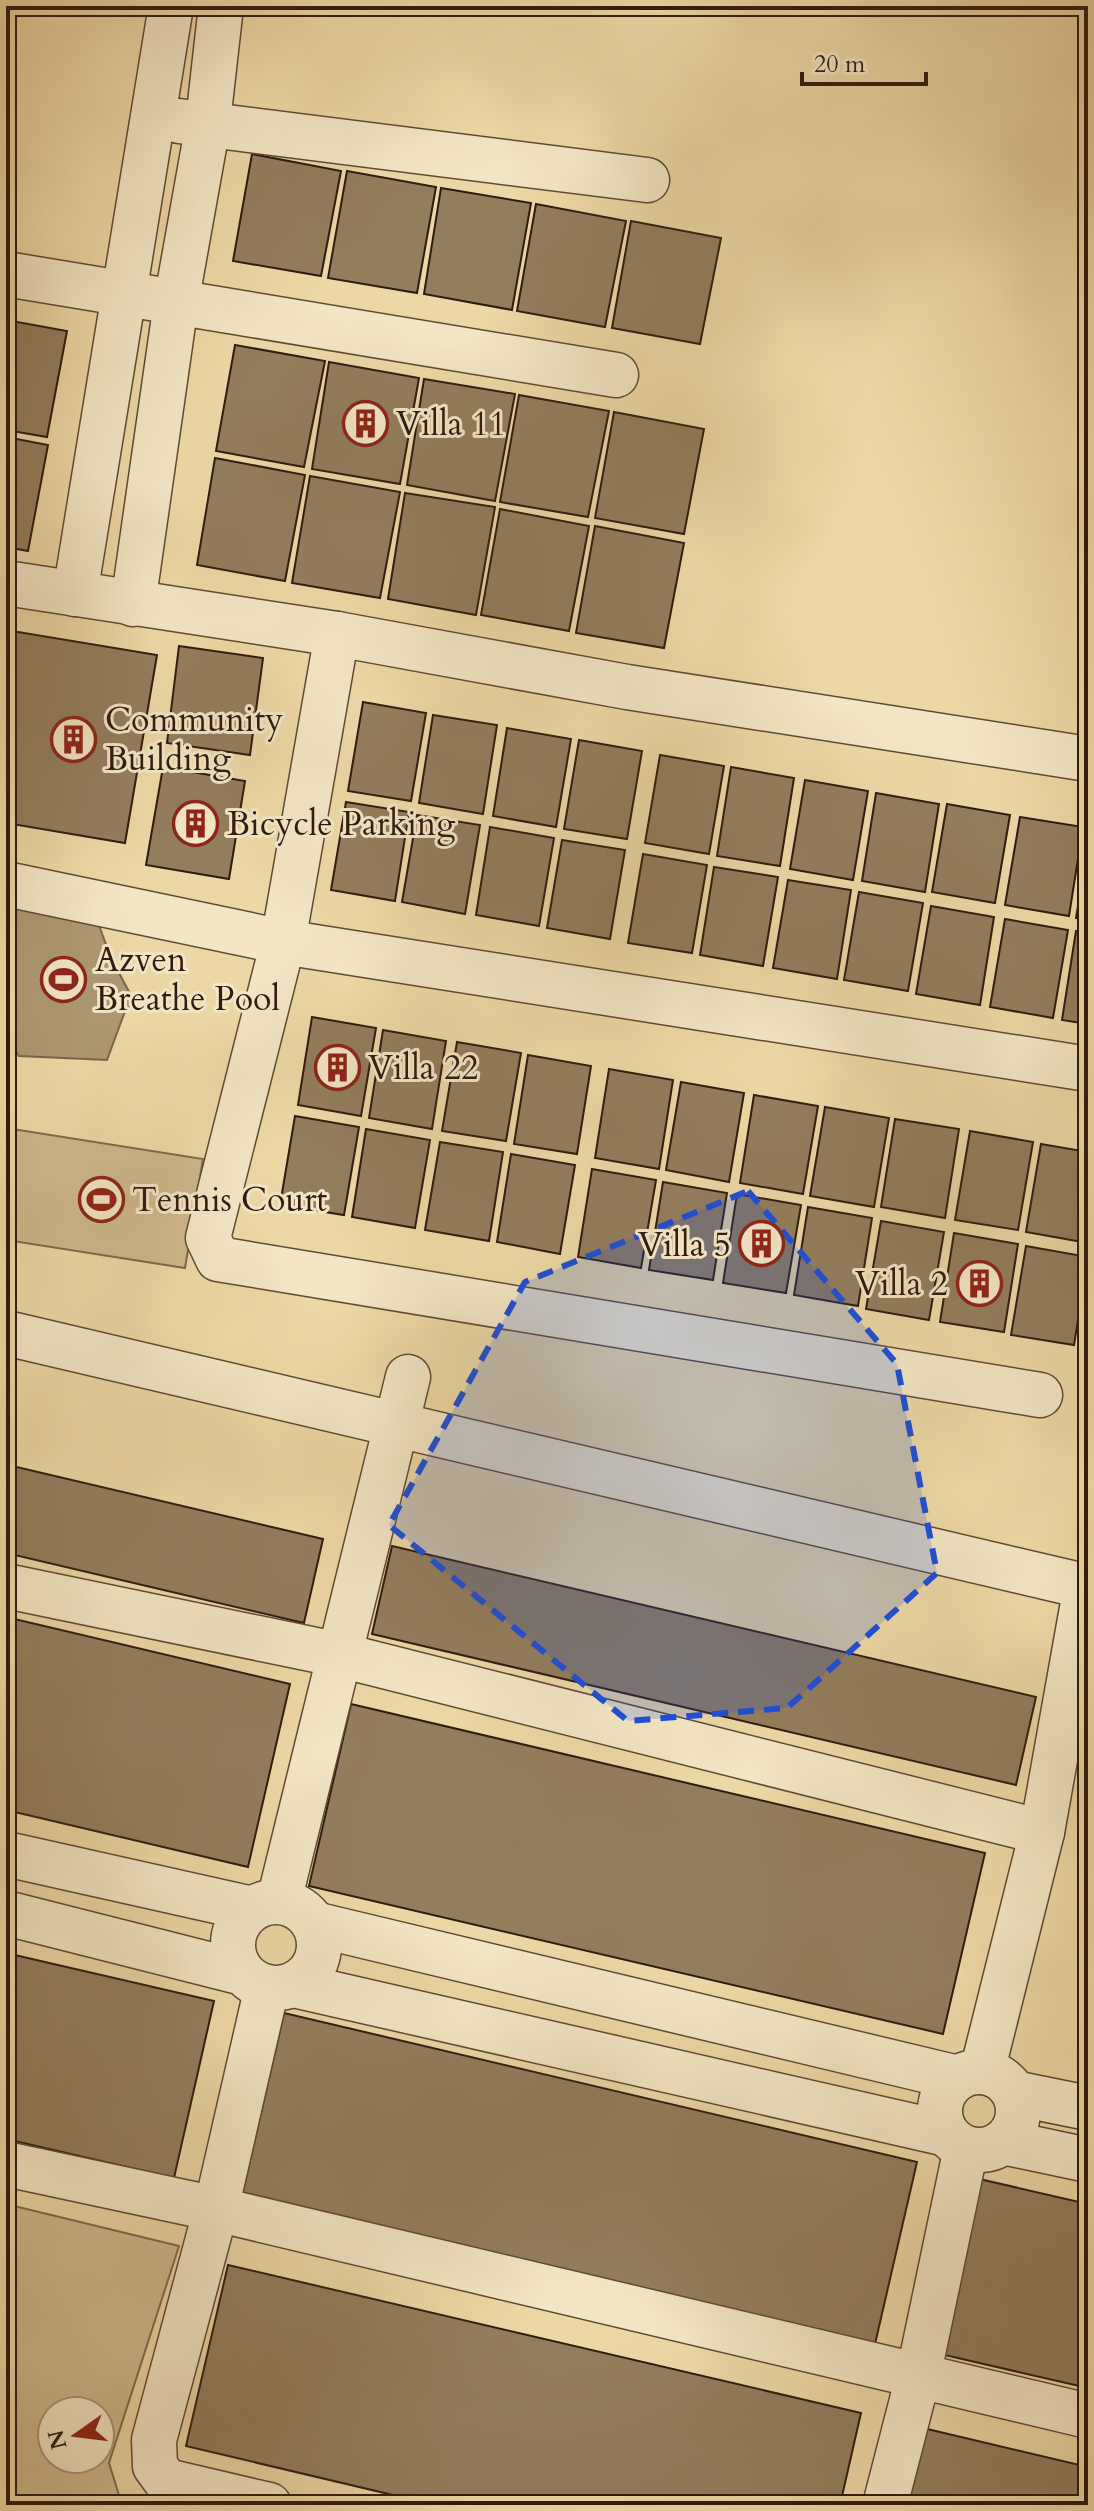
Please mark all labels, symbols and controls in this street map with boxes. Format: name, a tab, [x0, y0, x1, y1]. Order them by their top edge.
scale bar	[802, 36, 926, 86]
text: 20 m	[814, 48, 866, 81]
building icon: Villa 11	[341, 399, 389, 447]
place label: Villa 11	[396, 401, 507, 447]
place label: Community Building	[105, 697, 283, 782]
building icon: Community Building	[50, 715, 98, 763]
building icon: Bicycle Parking	[172, 799, 220, 847]
place label: Bicycle Parking	[227, 801, 455, 847]
place label: Azven Breathe Pool	[95, 937, 280, 1022]
sports icon: Azven Breathe Pool	[40, 955, 88, 1003]
building icon: Villa 22	[313, 1043, 361, 1091]
place label: Villa 22	[368, 1045, 479, 1091]
sports icon: Tennis Court	[77, 1175, 125, 1223]
place label: Tennis Court	[132, 1177, 328, 1223]
building icon: Villa 5	[738, 1220, 786, 1268]
place label: Villa 5	[638, 1222, 731, 1268]
building icon: Villa 2	[955, 1259, 1003, 1307]
place label: Villa 2	[855, 1261, 948, 1307]
north arrow	[36, 2395, 116, 2475]
text: N	[41, 2427, 74, 2452]

